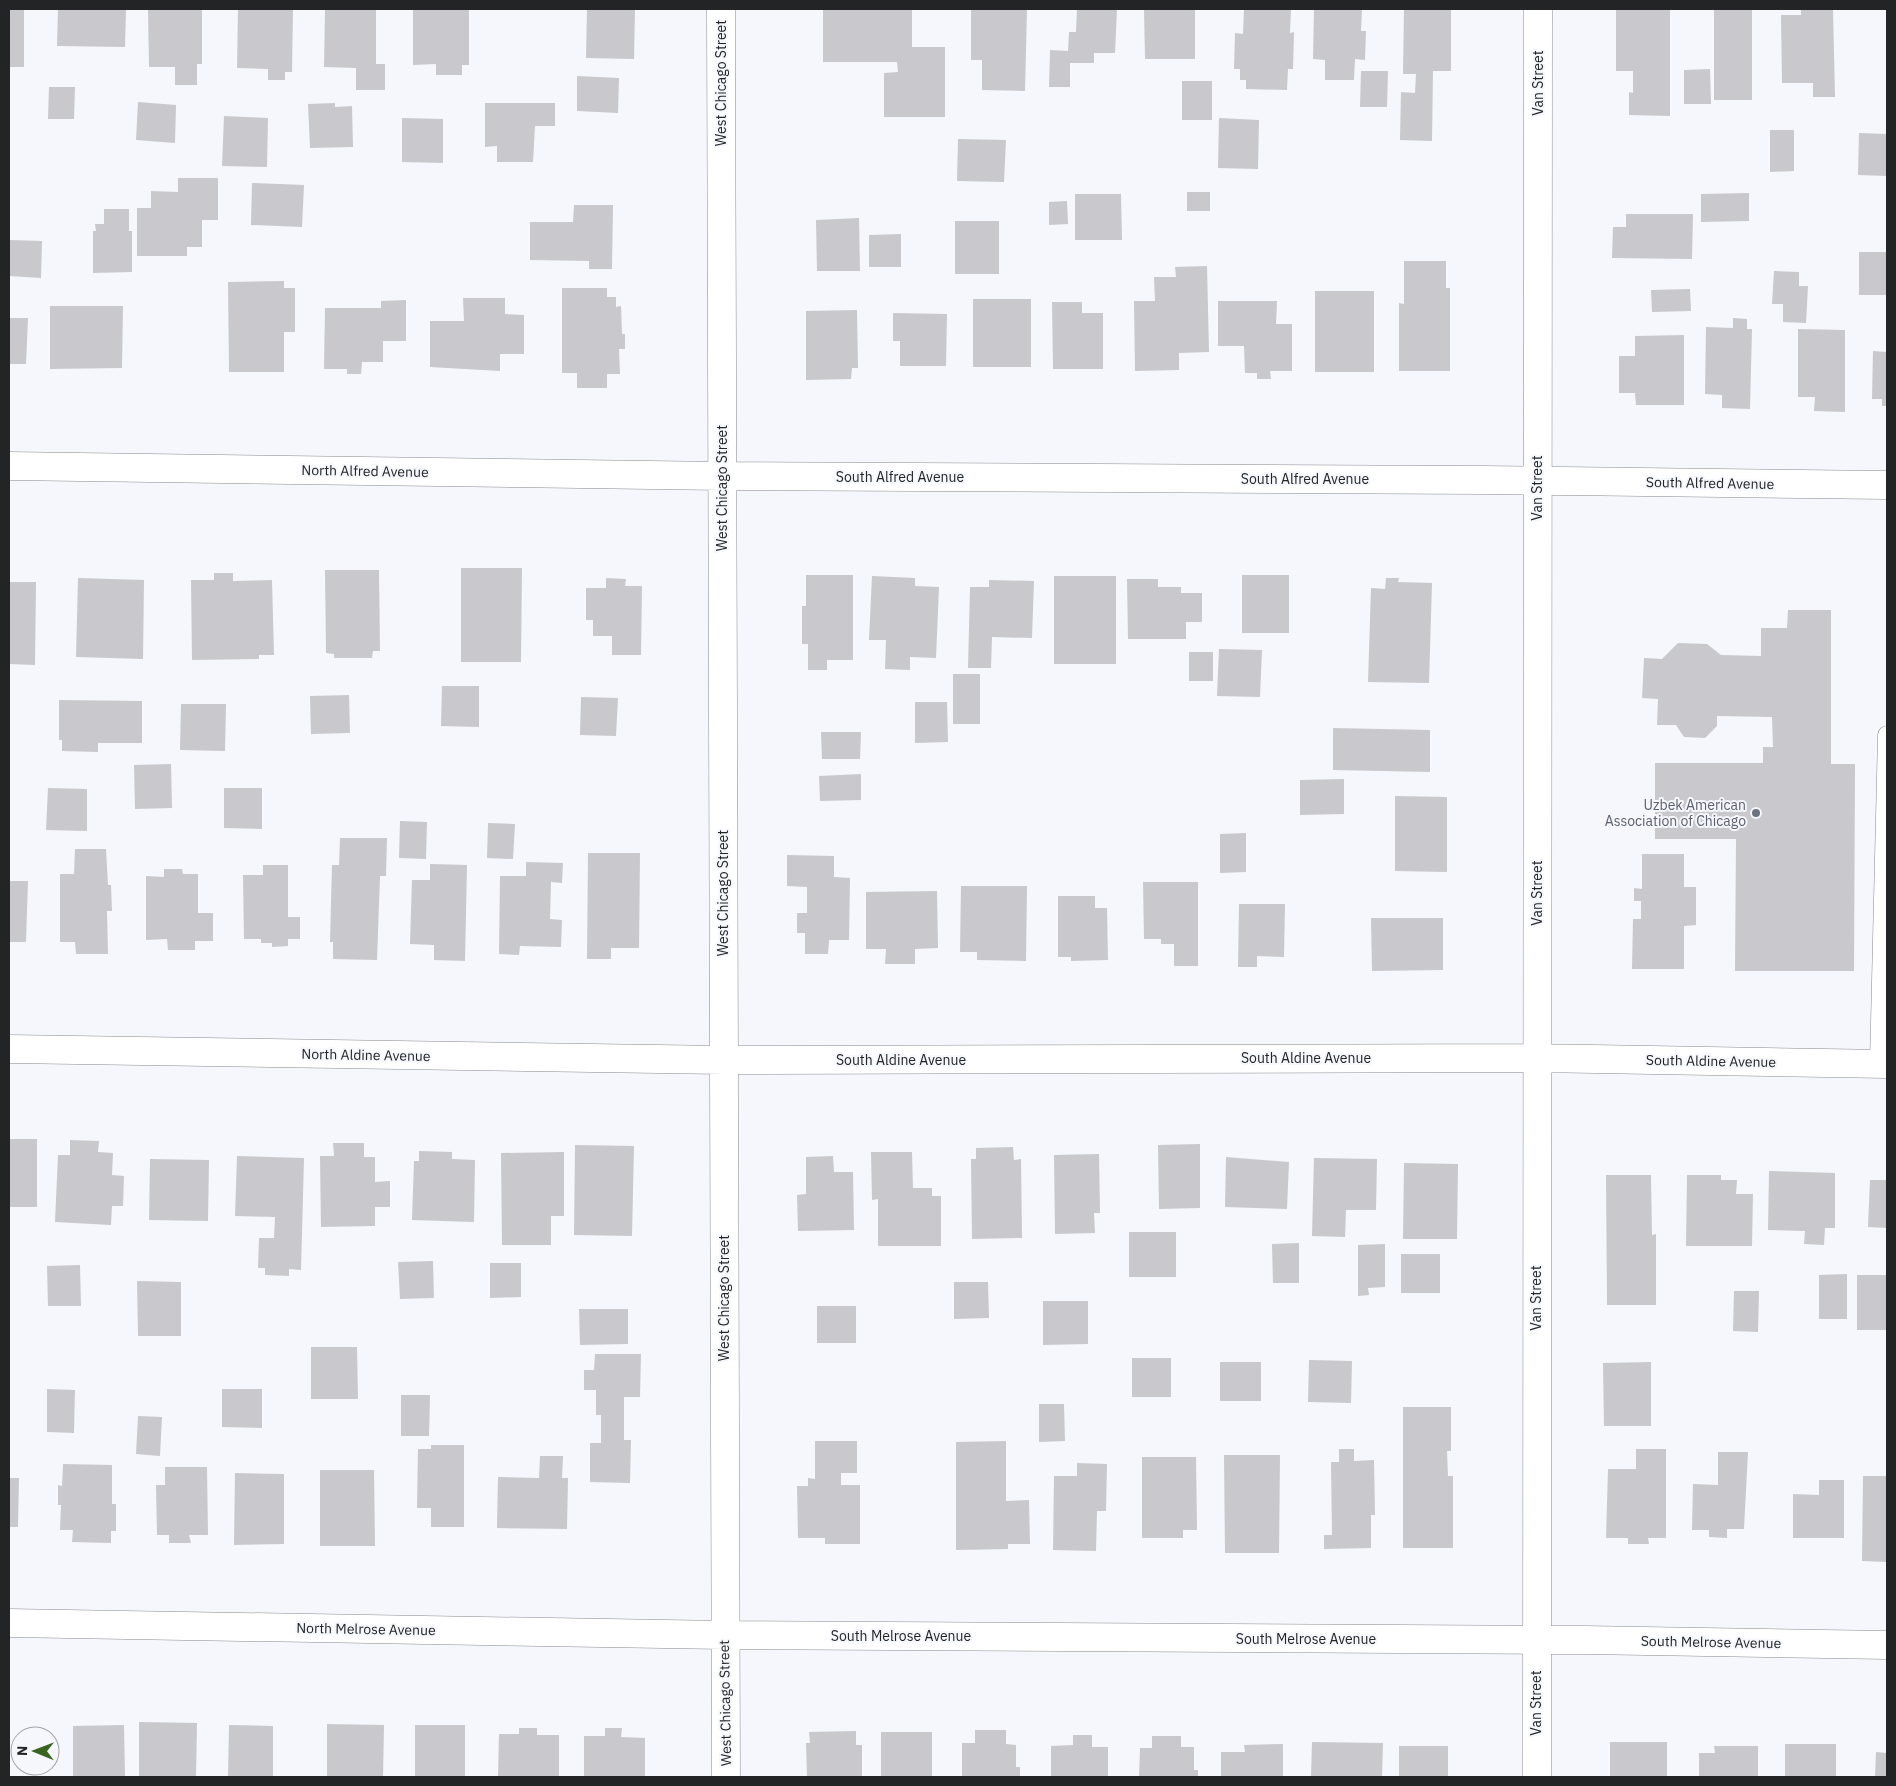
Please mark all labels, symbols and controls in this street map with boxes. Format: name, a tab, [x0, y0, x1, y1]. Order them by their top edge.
street label: West Chicago Street	[712, 20, 730, 146]
street label: Van Street	[1529, 50, 1547, 116]
street label: West Chicago Street	[713, 425, 731, 551]
street label: Van Street	[1528, 455, 1546, 521]
street label: North Alfred Avenue	[301, 461, 429, 481]
street label: South Alfred Avenue	[836, 468, 964, 486]
street label: South Alfred Avenue	[1241, 470, 1369, 488]
street label: South Alfred Avenue	[1646, 473, 1775, 493]
place label: Uzbek American Association of Chicago	[1605, 796, 1746, 830]
marker: Uzbek American Association of Chicago	[1750, 807, 1762, 819]
street label: West Chicago Street	[714, 830, 732, 956]
street label: Van Street	[1528, 860, 1546, 926]
street label: North Aldine Avenue	[301, 1045, 431, 1065]
street label: South Aldine Avenue	[1241, 1049, 1371, 1067]
street label: South Aldine Avenue	[836, 1051, 966, 1069]
street label: South Aldine Avenue	[1646, 1051, 1777, 1071]
street label: West Chicago Street	[715, 1235, 733, 1361]
street label: Van Street	[1527, 1265, 1545, 1331]
street label: North Melrose Avenue	[296, 1619, 436, 1639]
street label: South Melrose Avenue	[831, 1627, 972, 1645]
street label: South Melrose Avenue	[1236, 1630, 1377, 1648]
street label: South Melrose Avenue	[1641, 1632, 1782, 1652]
street label: West Chicago Street	[715, 1640, 735, 1766]
street label: Van Street	[1527, 1670, 1545, 1736]
north arrow	[10, 1726, 60, 1776]
text: N	[13, 1746, 31, 1756]

